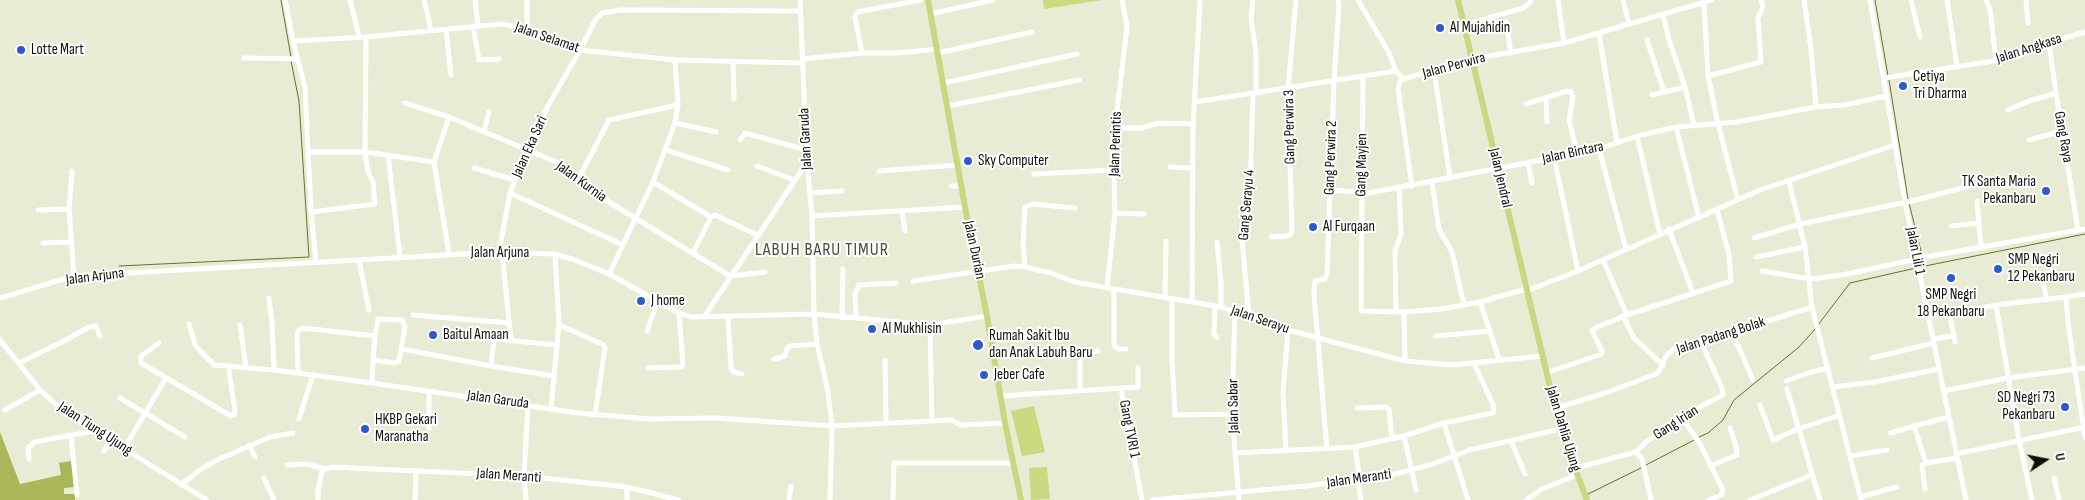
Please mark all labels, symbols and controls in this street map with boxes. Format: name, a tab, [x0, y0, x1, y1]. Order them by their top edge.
street label: Jalan Selamat	[512, 19, 582, 57]
place label: Al Mujahidin	[1450, 19, 1510, 37]
marker: Al Mujahidin	[1434, 22, 1446, 34]
street label: Jalan Angkasa	[1994, 30, 2064, 68]
place label: Lotte Mart	[31, 41, 84, 59]
marker: Lotte Mart	[15, 44, 27, 56]
street label: Jalan Perwira	[1421, 49, 1487, 83]
place label: Cetiya Tri Dharma	[1913, 68, 1967, 103]
marker: Cetiya Tri Dharma	[1897, 80, 1909, 92]
street label: Gang Perwira 3	[1280, 90, 1300, 164]
street label: Jalan Garuda	[795, 108, 817, 170]
street label: Gang Raya	[2050, 110, 2076, 164]
street label: Jalan Perintis	[1106, 111, 1126, 177]
street label: Jalan Eka Sari	[508, 113, 552, 181]
street label: Gang Perwira 2	[1321, 120, 1341, 196]
street label: Gang Mayjen	[1352, 133, 1372, 197]
street label: Jalan Bintara	[1541, 138, 1605, 168]
street label: Jalan Jendral	[1484, 146, 1516, 210]
place label: Sky Computer	[978, 152, 1049, 170]
marker: Sky Computer	[962, 155, 974, 167]
street label: Jalan Kurnia	[552, 158, 610, 206]
street label: Gang Serayu 4	[1235, 169, 1259, 241]
place label: TK Santa Maria Pekanbaru	[1962, 173, 2036, 208]
marker: TK Santa Maria Pekanbaru	[2040, 185, 2052, 197]
place label: Al Furqaan	[1323, 218, 1375, 236]
street label: Jalan Durian	[959, 219, 989, 281]
marker: Al Furqaan	[1307, 221, 1319, 233]
street label: Jalan Lili 1	[1902, 226, 1928, 276]
district label: LABUH BARU TIMUR	[753, 239, 891, 261]
street label: Jalan Arjuna	[471, 244, 529, 262]
place label: SMP Negri 12 Pekanbaru	[2008, 251, 2075, 286]
marker: SMP Negri 12 Pekanbaru	[1992, 263, 2004, 275]
street label: Jalan Arjuna	[65, 265, 125, 289]
marker: SMP Negri 18 Pekanbaru	[1945, 272, 1957, 284]
place label: SMP Negri 18 Pekanbaru	[1917, 286, 1985, 321]
place label: J home	[651, 292, 685, 310]
marker: J home	[635, 295, 647, 307]
street label: Jalan Serayu	[1228, 302, 1292, 338]
street label: Jalan Padang Bolak	[1674, 313, 1768, 359]
place label: Al Mukhlisin	[882, 320, 942, 338]
marker: Al Mukhlisin	[866, 323, 878, 335]
place label: Baitul Amaan	[443, 326, 509, 344]
place label: Rumah Sakit Ibu dan Anak Labuh Baru	[989, 327, 1093, 362]
marker: Baitul Amaan	[427, 329, 439, 341]
marker: Rumah Sakit Ibu dan Anak Labuh Baru	[971, 338, 985, 352]
place label: Jeber Cafe	[994, 366, 1045, 384]
marker: Jeber Cafe	[978, 369, 990, 381]
street label: Jalan Sabar	[1225, 378, 1243, 434]
street label: Jalan Dahlia Ujung	[1541, 384, 1585, 474]
street label: Jalan Garuda	[466, 387, 530, 413]
place label: SD Negri 73 Pekanbaru	[1997, 389, 2055, 424]
street label: Jalan Tiung Ujung	[54, 398, 136, 460]
street label: Gang TVRI 1	[1115, 399, 1143, 459]
marker: SD Negri 73 Pekanbaru	[2059, 401, 2071, 413]
street label: Gang Irian	[1650, 402, 1702, 444]
place label: HKBP Gekari Maranatha	[375, 411, 437, 446]
marker: HKBP Gekari Maranatha	[359, 423, 371, 435]
north arrow	[2020, 435, 2070, 485]
text: U	[2051, 452, 2069, 462]
street label: Jalan Meranti	[476, 465, 542, 487]
street label: Jalan Meranti	[1326, 466, 1392, 492]

